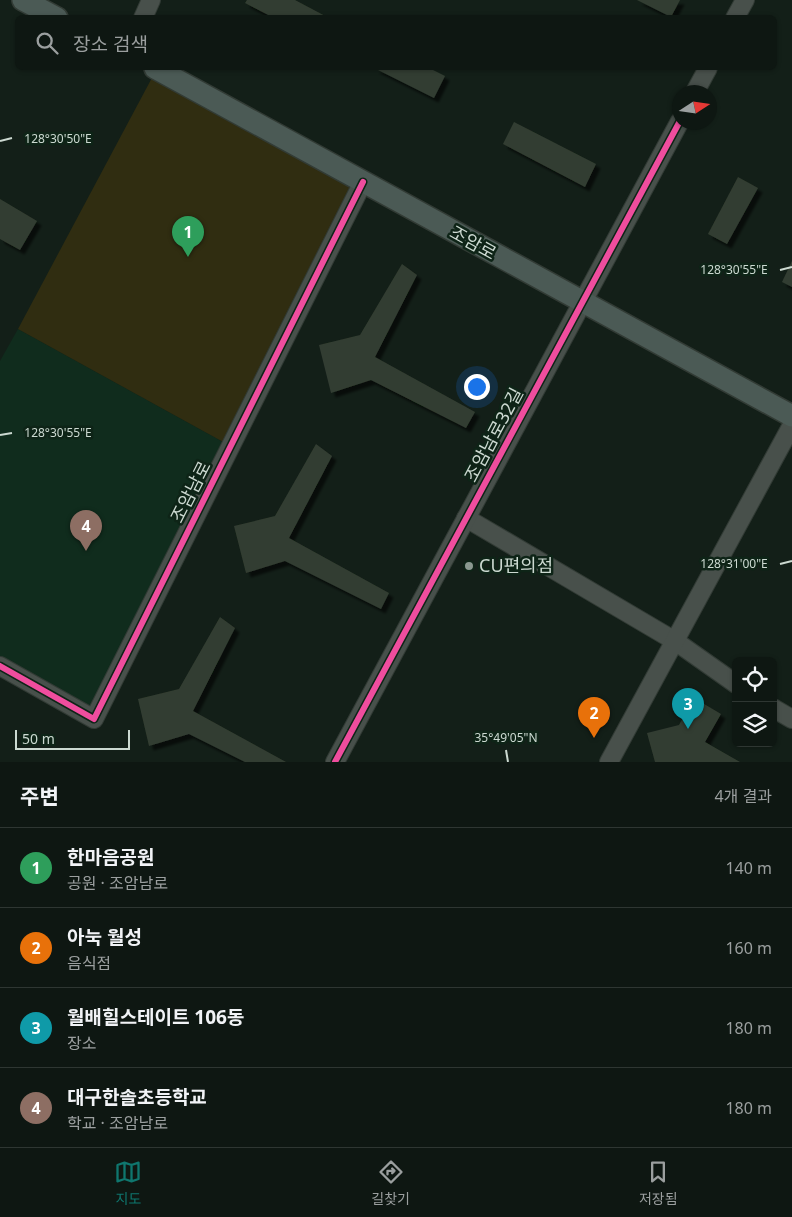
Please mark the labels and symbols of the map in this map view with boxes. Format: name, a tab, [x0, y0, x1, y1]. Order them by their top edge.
north arrow	[672, 85, 717, 130]
text: 128°30'50"E	[24, 130, 92, 147]
pin: 1	[172, 216, 204, 257]
street label: 조암로	[446, 220, 501, 265]
text: 128°30'55"E	[700, 261, 768, 278]
your location	[464, 374, 490, 400]
street label: 조암남로32길	[458, 383, 528, 486]
text: 128°30'55"E	[24, 424, 92, 441]
street label: 조암남로	[164, 457, 216, 527]
pin: 4	[70, 510, 102, 551]
place label: CU편의점	[479, 553, 553, 577]
text: 128°31'00"E	[700, 555, 768, 572]
marker: CU편의점	[463, 560, 475, 572]
pin: 3	[672, 688, 704, 729]
pin: 2	[578, 697, 610, 738]
scale bar	[15, 727, 130, 750]
text: 35°49'05"N	[474, 729, 538, 746]

